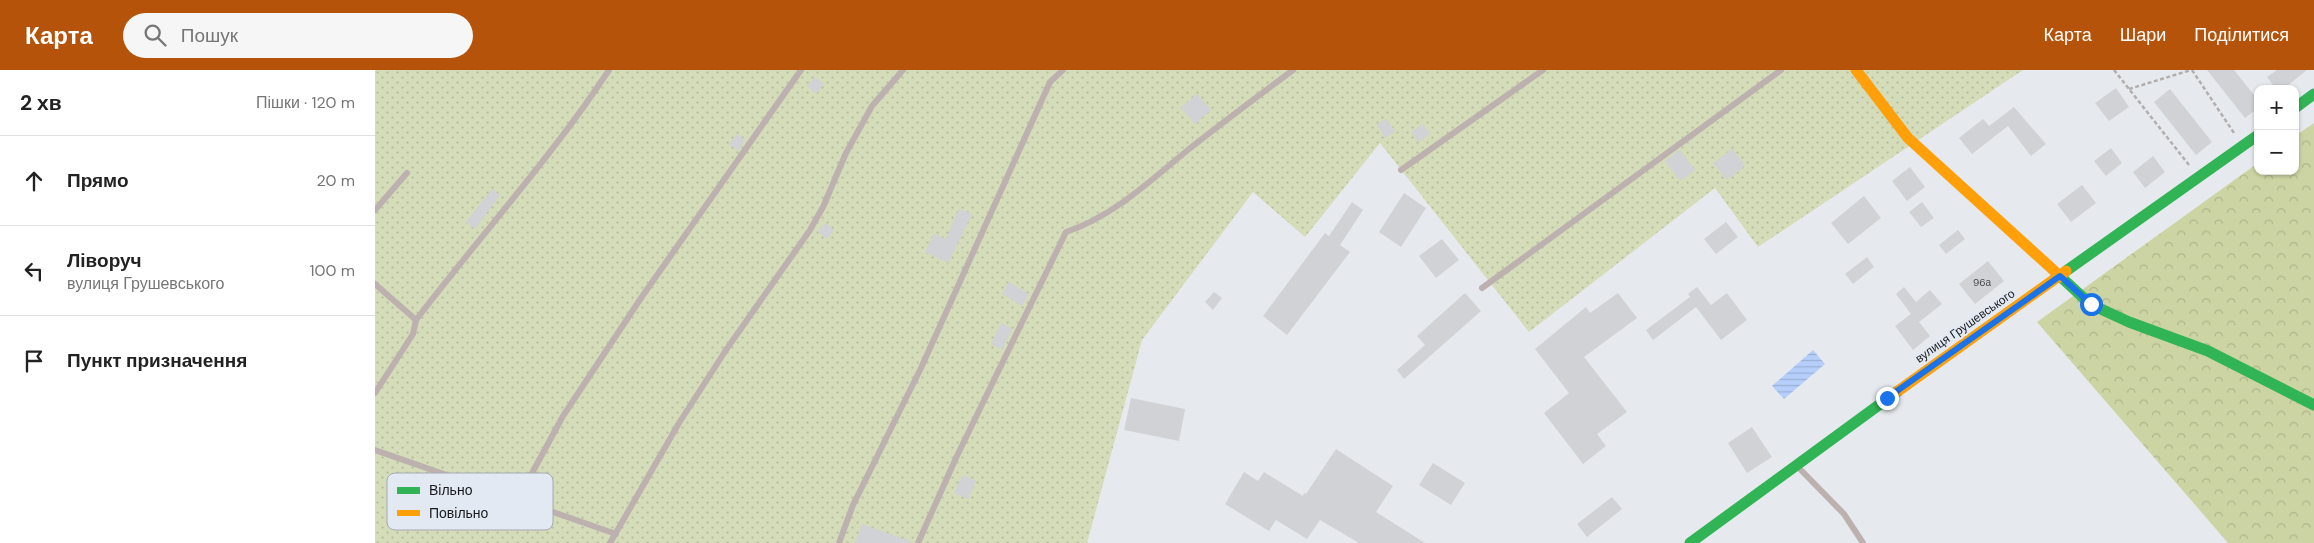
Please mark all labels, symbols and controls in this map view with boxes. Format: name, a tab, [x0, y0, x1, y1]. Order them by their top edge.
search box	[123, 13, 473, 58]
text: Карта	[25, 20, 93, 51]
icon: search	[141, 21, 169, 49]
text: Пошук	[181, 23, 238, 48]
text: Карта	[2044, 23, 2092, 47]
text: Шари	[2120, 23, 2166, 47]
text: Поділитися	[2194, 23, 2289, 47]
map controls	[2254, 85, 2299, 175]
button: +	[2254, 85, 2299, 130]
text: 2 хв	[20, 89, 62, 117]
text: Пішки · 120 m	[256, 92, 355, 113]
button: −	[2254, 130, 2299, 175]
icon: ahead	[20, 167, 48, 195]
text: Прямо	[67, 168, 129, 193]
text: 20 m	[316, 170, 355, 191]
text: Ліворуч	[67, 248, 142, 273]
icon: left	[20, 257, 48, 285]
text: 100 m	[310, 260, 355, 281]
text: вулиця Грушевського	[67, 273, 225, 294]
house number: 96а	[1973, 276, 1991, 289]
street label: вулиця Грушевського	[1912, 285, 2018, 366]
route start	[2080, 293, 2103, 316]
icon: arrive	[20, 347, 48, 375]
text: Пункт призначення	[67, 348, 247, 373]
route end	[1876, 387, 1899, 410]
legend	[387, 473, 553, 530]
text: Вільно	[429, 481, 473, 499]
text: Повільно	[429, 504, 489, 522]

